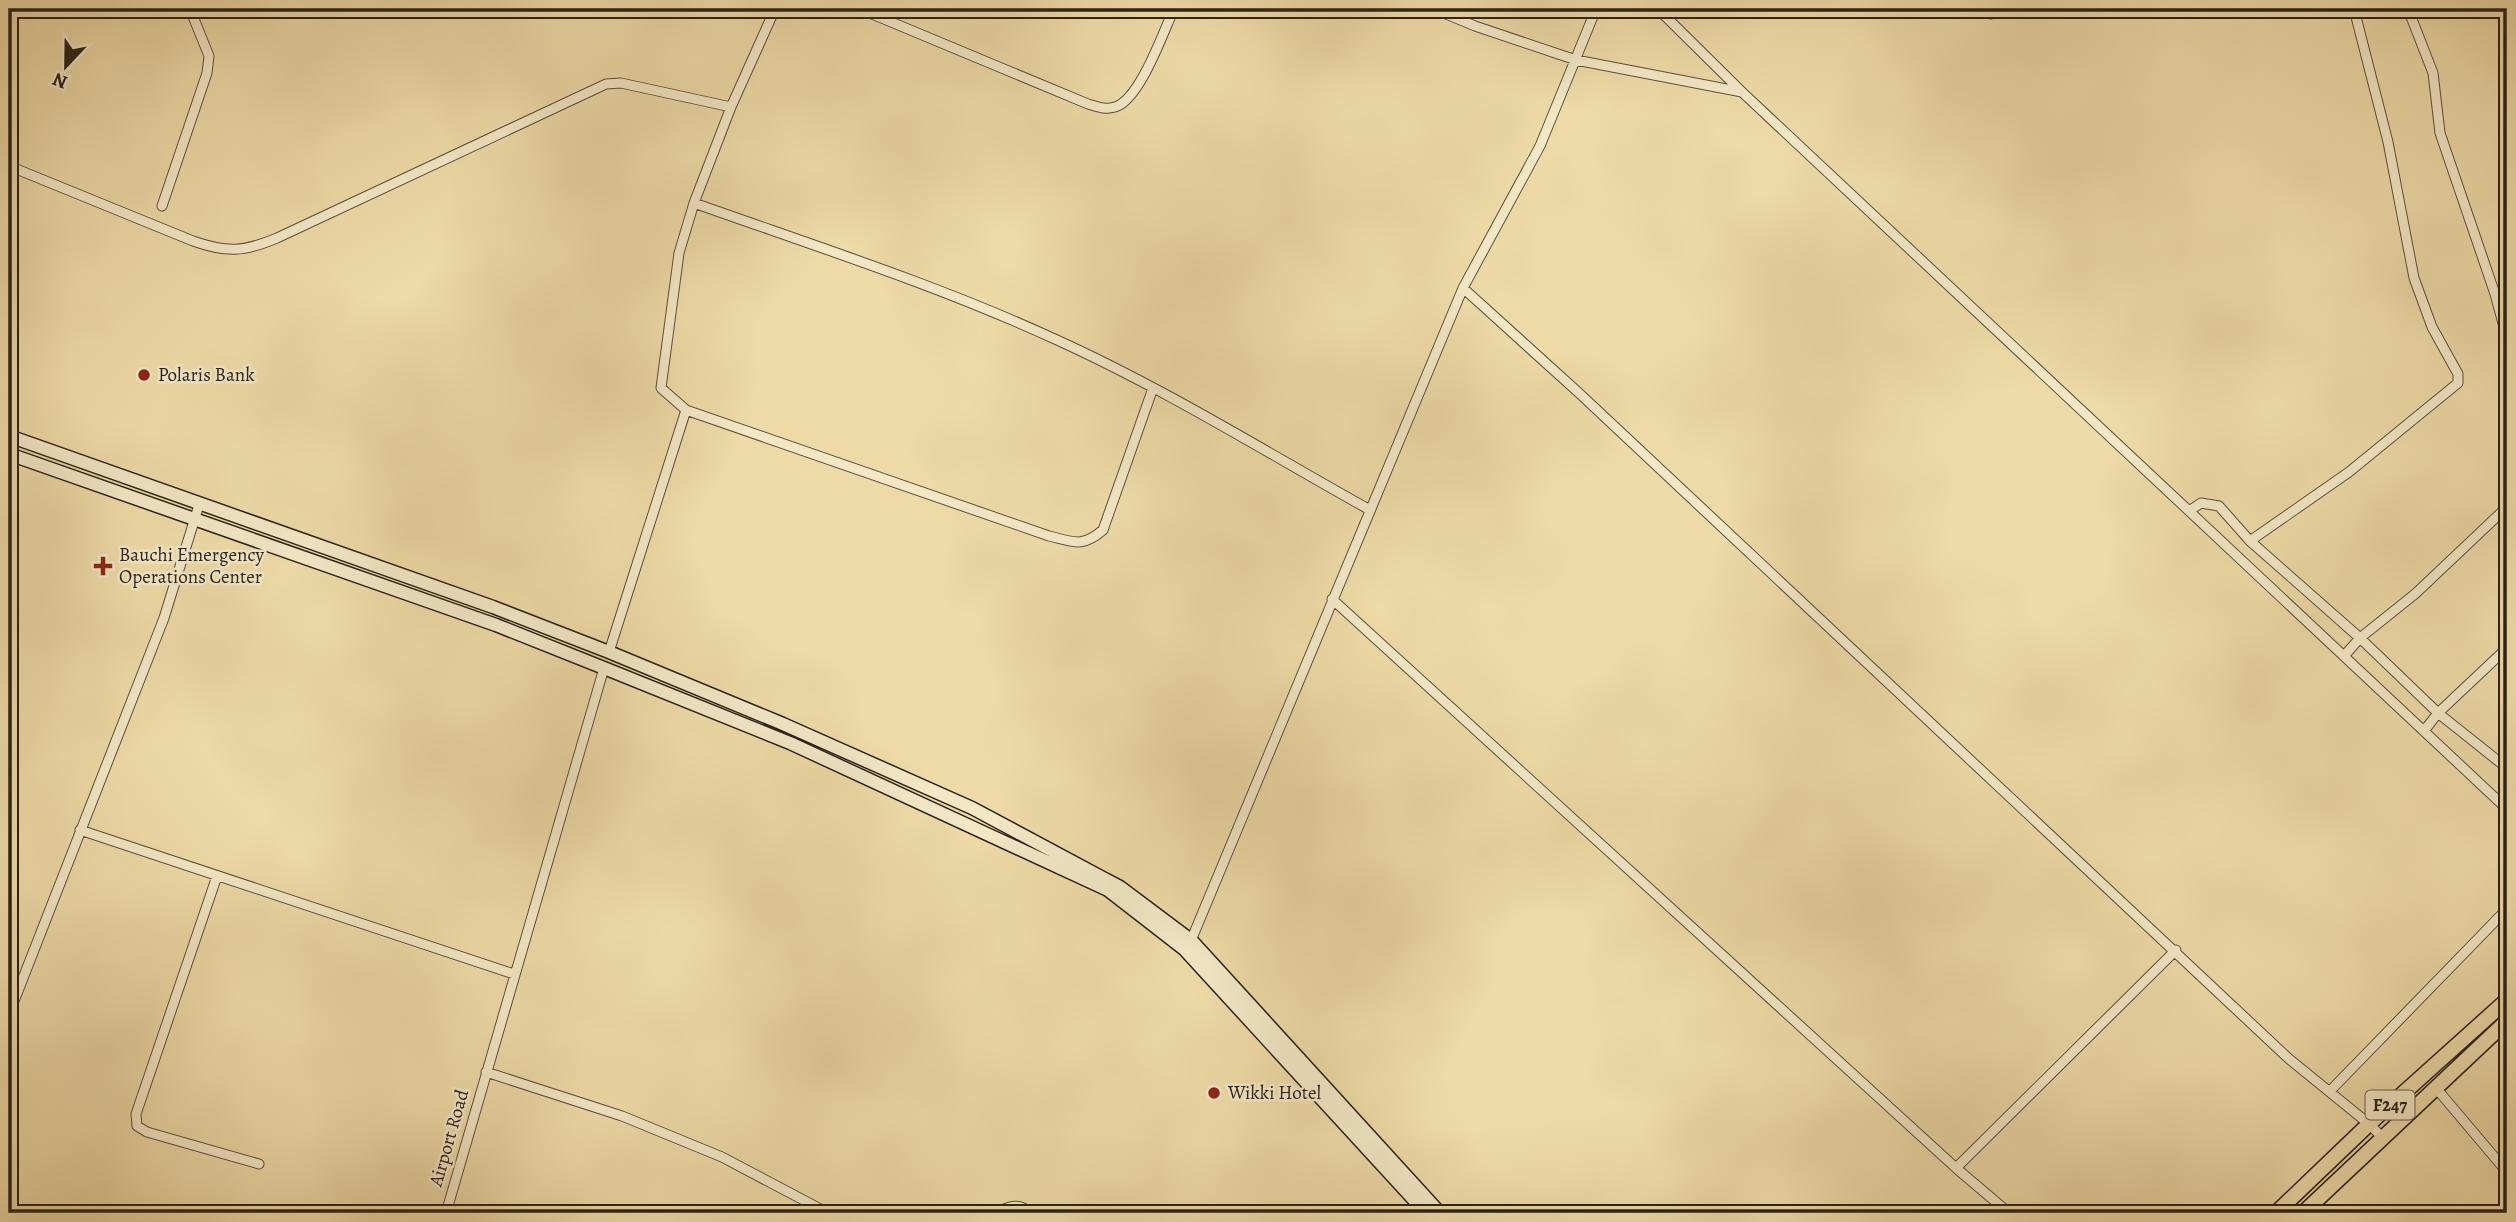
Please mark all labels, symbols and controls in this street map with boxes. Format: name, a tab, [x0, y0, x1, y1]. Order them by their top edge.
north arrow	[32, 32, 102, 102]
text: N	[49, 66, 71, 95]
place label: Polaris Bank	[158, 362, 255, 388]
marker: Polaris Bank	[136, 367, 152, 383]
place label: Bauchi Emergency Operations Center	[119, 542, 265, 590]
marker: Bauchi Emergency Operations Center	[93, 556, 113, 576]
place label: Wikki Hotel	[1227, 1080, 1322, 1106]
marker: Wikki Hotel	[1206, 1085, 1222, 1101]
street label: Airport Road	[422, 1086, 475, 1190]
road number: F247	[2366, 1090, 2414, 1120]

